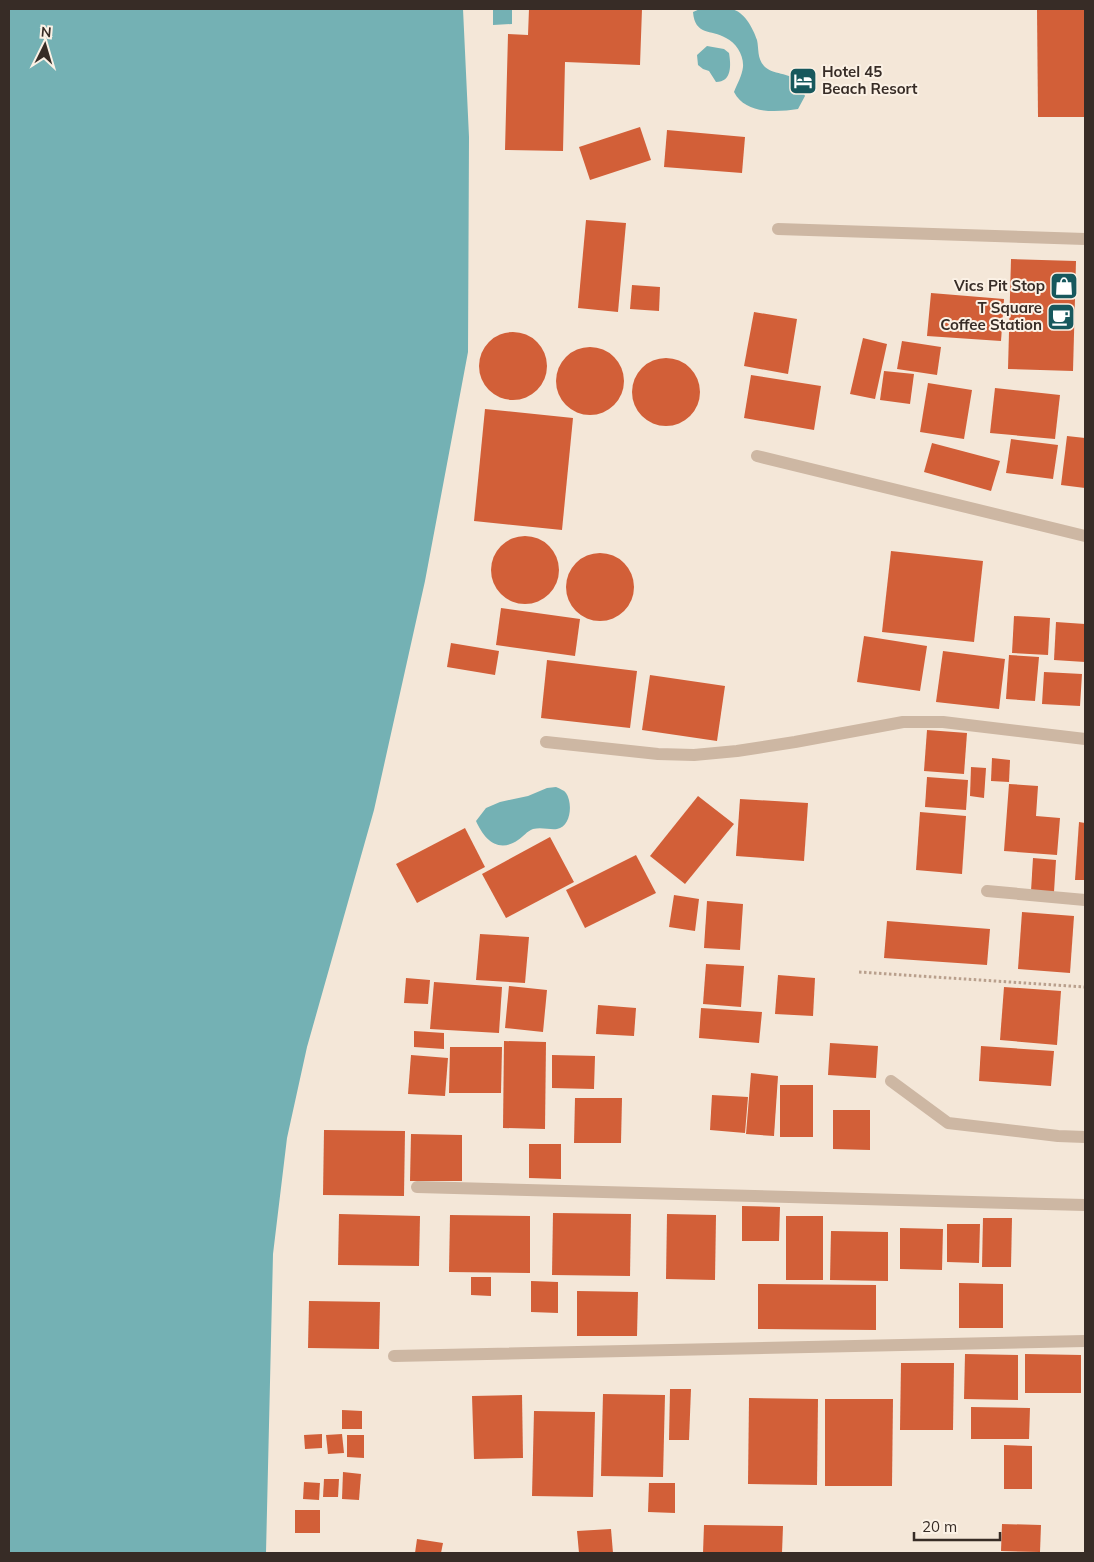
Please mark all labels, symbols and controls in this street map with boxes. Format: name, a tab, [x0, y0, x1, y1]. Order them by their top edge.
north arrow	[20, 20, 70, 70]
text: N	[40, 23, 52, 41]
place label: Hotel 45 Beach Resort	[822, 62, 918, 98]
hotel icon: Hotel 45 Beach Resort	[788, 66, 818, 96]
shop icon: Vics Pit Stop	[1049, 271, 1079, 301]
place label: Vics Pit Stop	[953, 276, 1045, 295]
place label: T Square Coffee Station	[940, 298, 1042, 334]
cafe icon: T Square Coffee Station	[1046, 302, 1076, 332]
scale bar	[914, 1510, 1000, 1542]
text: 20 m	[922, 1517, 957, 1536]

